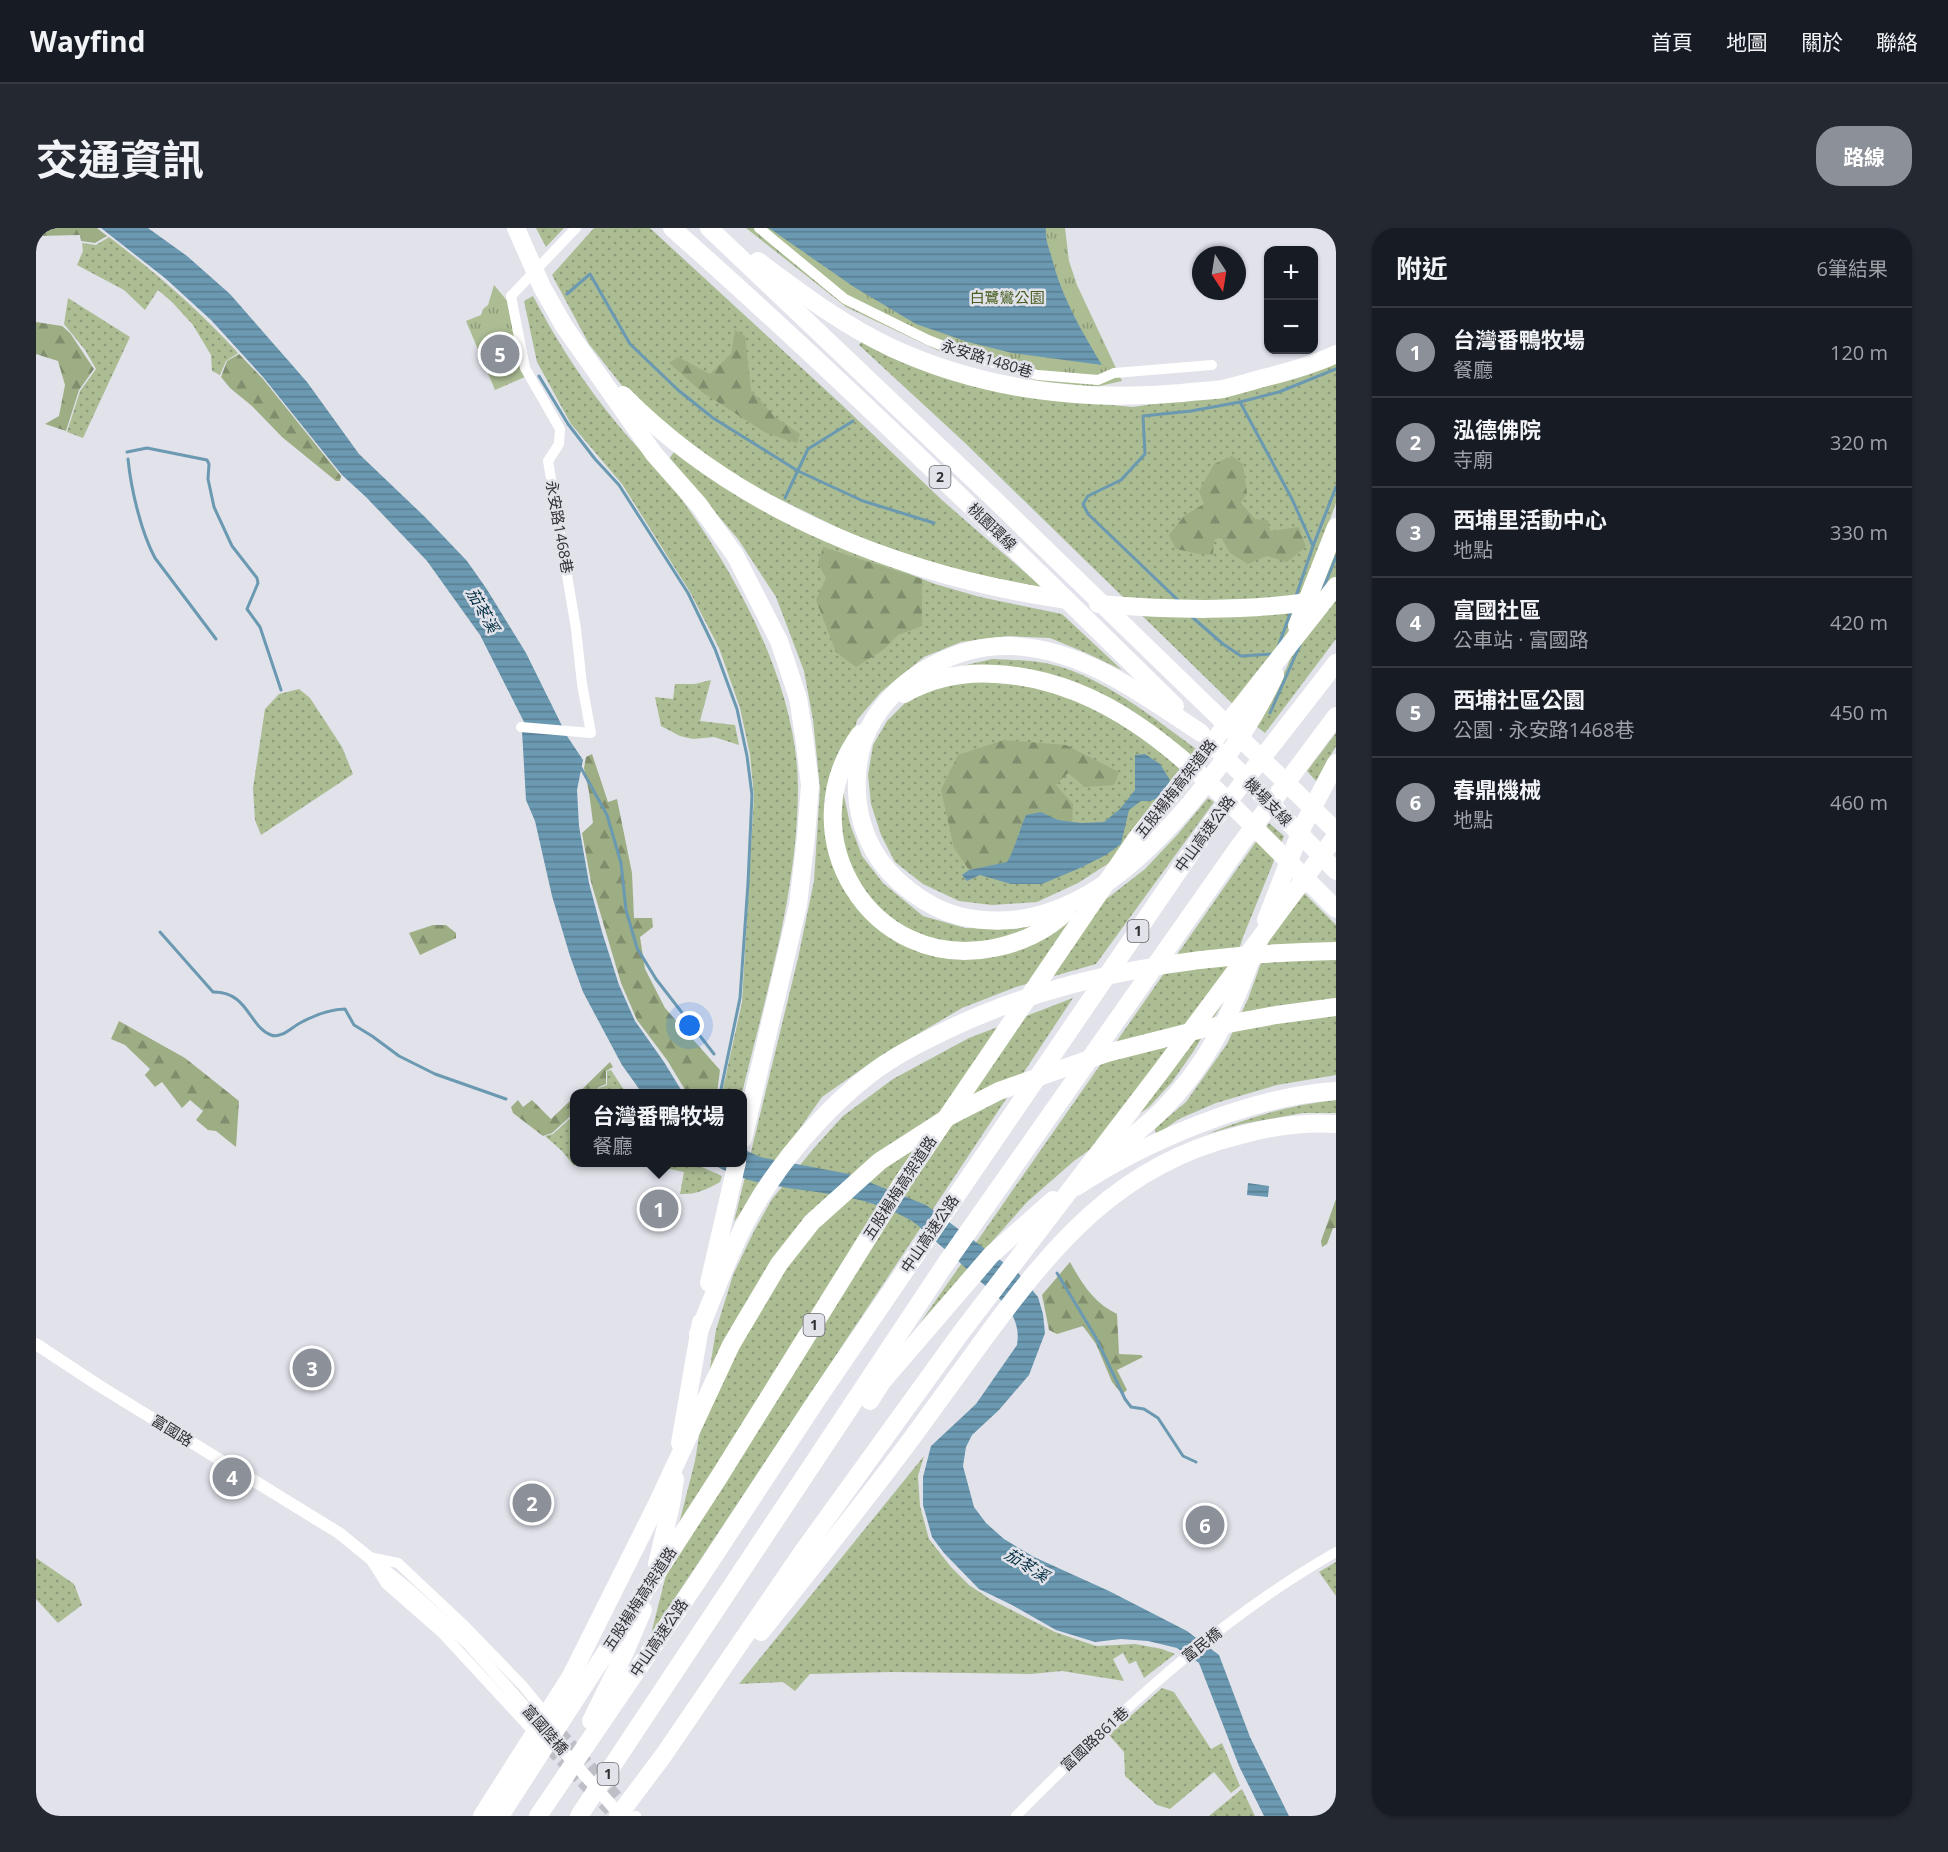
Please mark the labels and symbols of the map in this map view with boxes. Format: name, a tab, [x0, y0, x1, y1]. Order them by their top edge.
north arrow	[1192, 246, 1246, 300]
park label: 白鷺鸞公園	[969, 287, 1045, 307]
pin: 5	[480, 332, 520, 376]
street label: 永安路1480巷	[939, 335, 1035, 381]
road number: 2	[930, 466, 950, 488]
street label: 永安路1468巷	[542, 479, 578, 575]
street label: 桃園環線	[964, 498, 1021, 554]
water label: 茄苳溪	[462, 584, 505, 638]
street label: 五股楊梅高架道路	[1130, 735, 1220, 842]
street label: 機場支線	[1241, 773, 1297, 830]
street label: 中山高速公路	[1170, 791, 1239, 876]
road number: 1	[1128, 920, 1148, 942]
your location	[675, 1011, 704, 1040]
street label: 五股楊梅高架道路	[858, 1132, 940, 1243]
pin: 1	[640, 1186, 678, 1232]
street label: 中山高速公路	[896, 1191, 963, 1276]
road number: 1	[804, 1314, 824, 1336]
pin: 3	[292, 1346, 332, 1390]
street label: 富國路	[148, 1410, 197, 1451]
pin: 4	[212, 1454, 252, 1500]
pin: 2	[512, 1480, 552, 1526]
pin: 6	[1186, 1502, 1224, 1548]
street label: 五股楊梅高架道路	[598, 1543, 680, 1654]
water label: 茄苳溪	[1001, 1543, 1055, 1588]
street label: 中山高速公路	[625, 1595, 692, 1680]
street label: 富民橋	[1177, 1622, 1225, 1666]
street label: 富國陸橋	[519, 1700, 573, 1759]
street label: 富國路861巷	[1056, 1702, 1132, 1775]
road number: 1	[598, 1763, 618, 1785]

